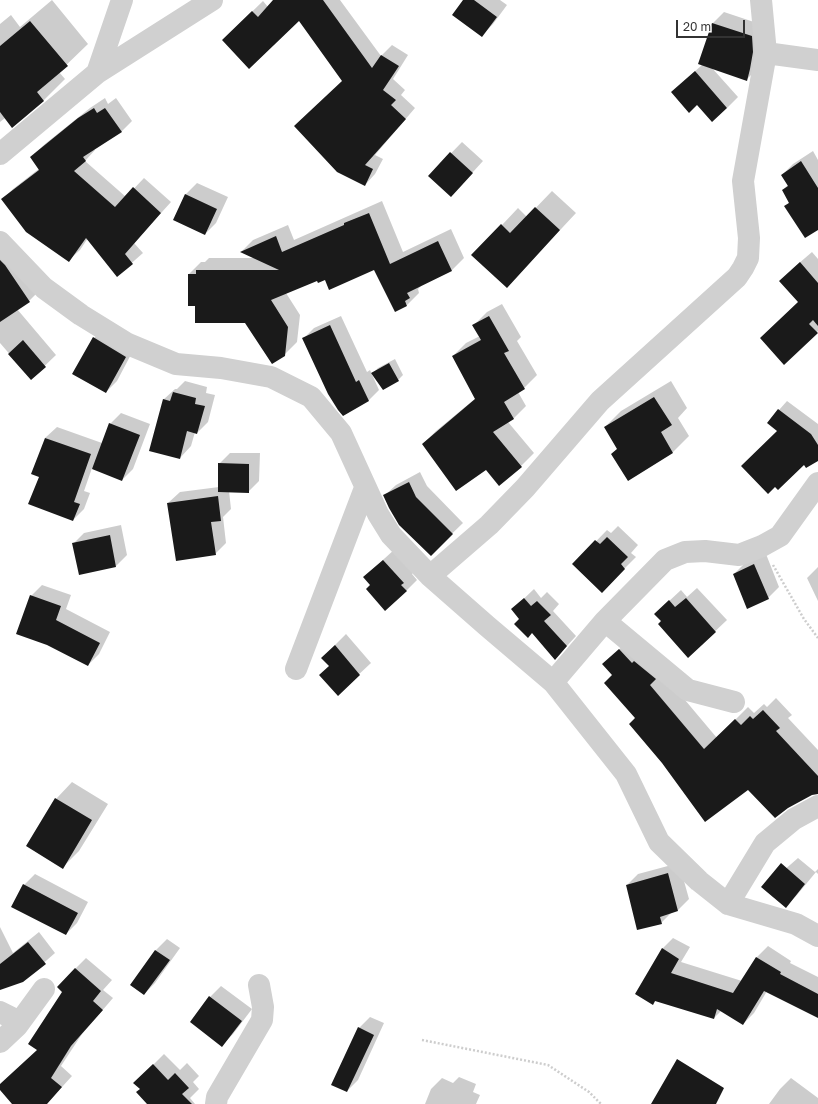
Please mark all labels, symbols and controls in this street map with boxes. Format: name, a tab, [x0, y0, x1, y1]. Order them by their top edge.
scale bar	[678, 12, 747, 38]
text: 20 m	[683, 19, 711, 34]

